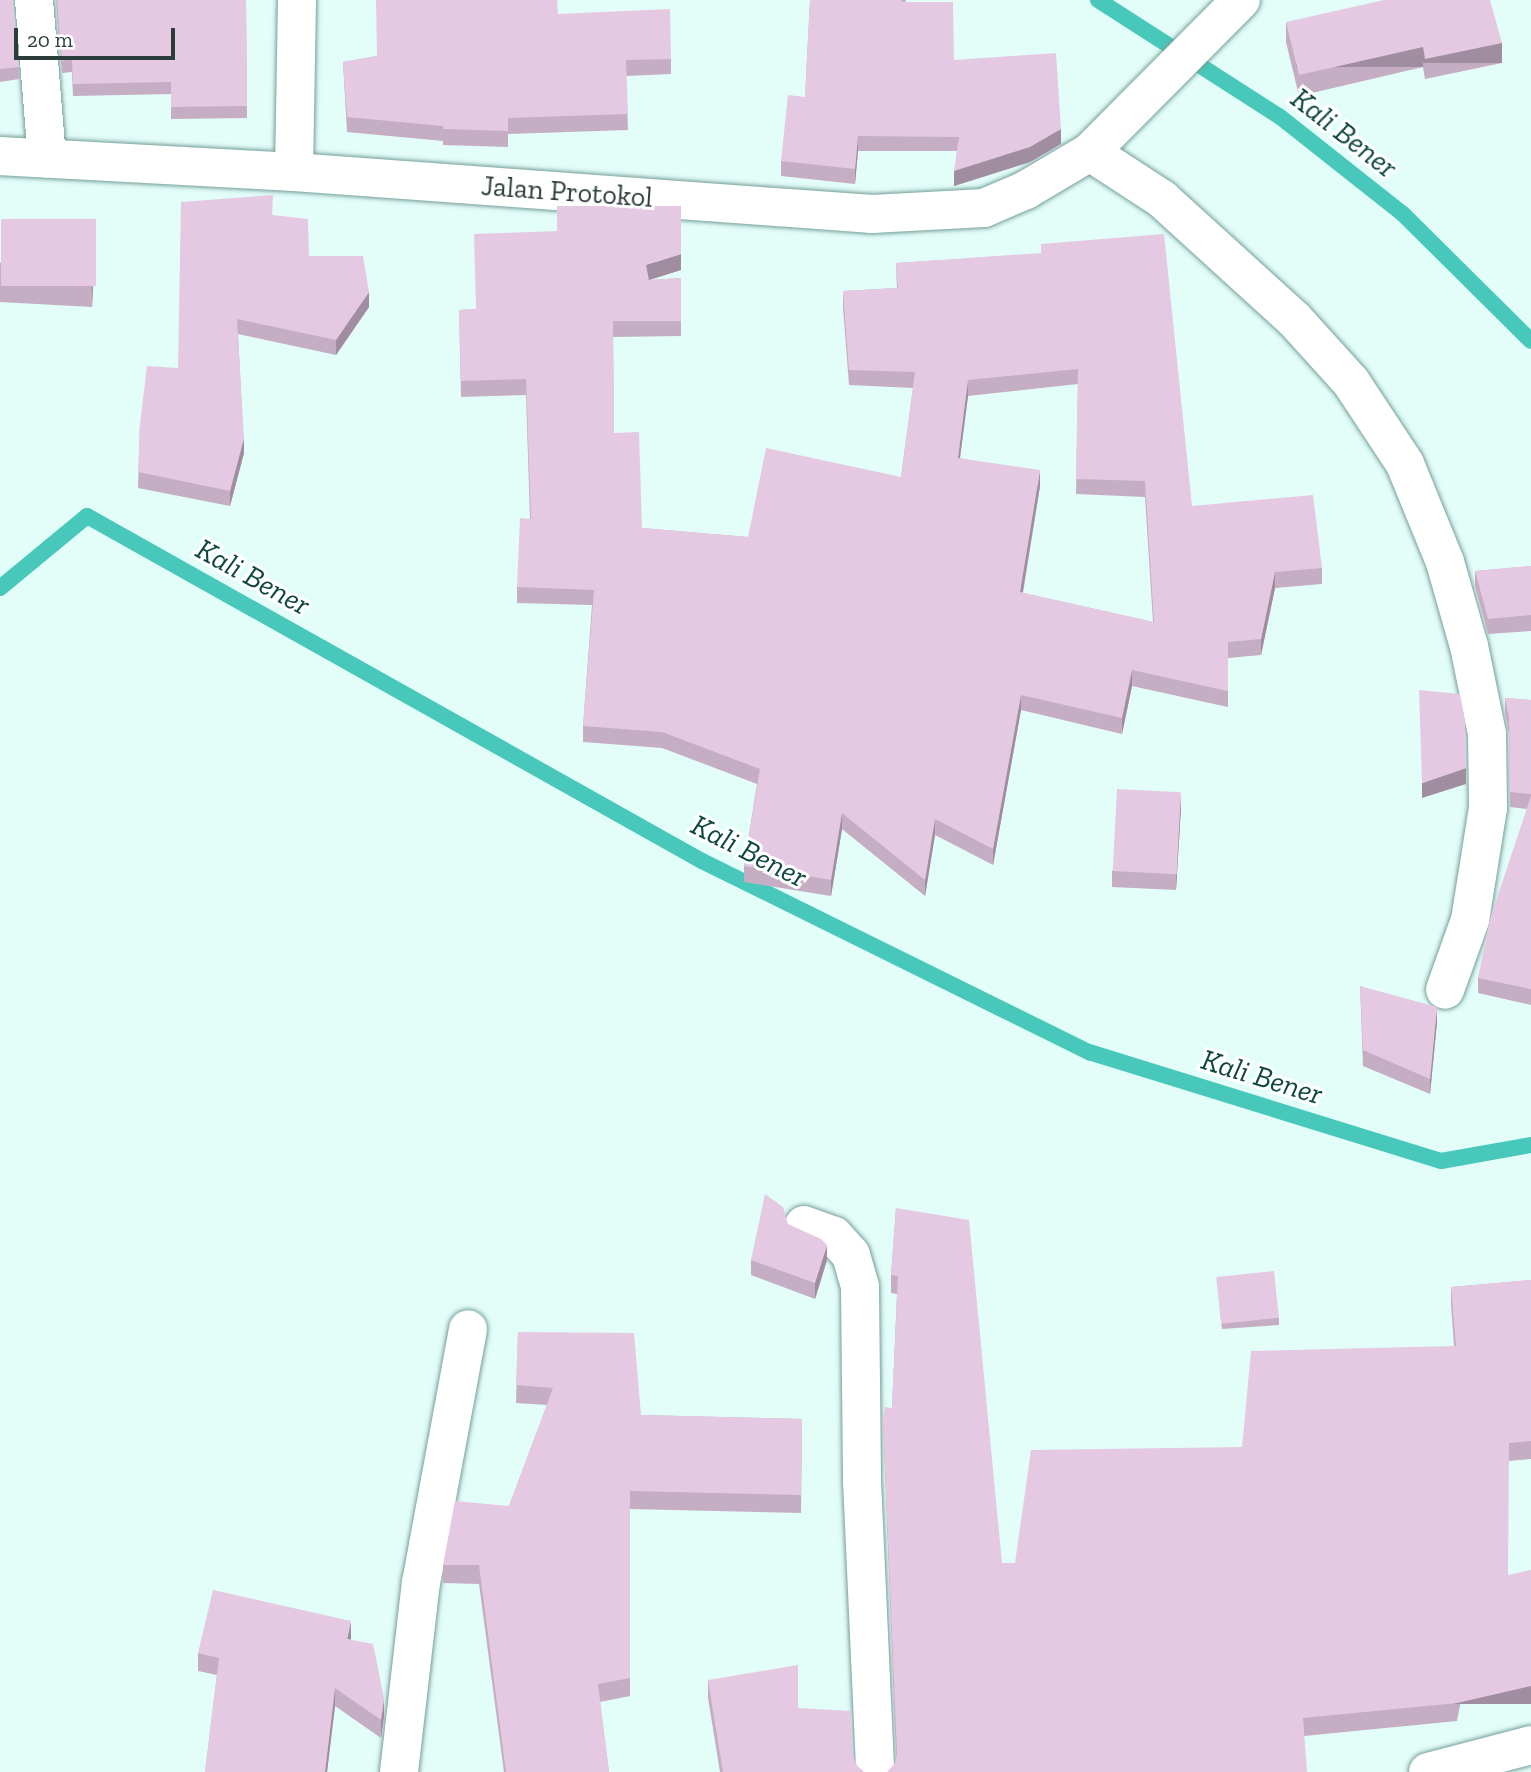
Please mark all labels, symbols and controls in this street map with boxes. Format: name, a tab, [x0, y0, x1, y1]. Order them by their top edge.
scale bar	[18, 14, 178, 58]
text: 20 m	[27, 27, 73, 52]
water label: Kali Bener	[1284, 80, 1404, 186]
street label: Jalan Protokol	[480, 169, 654, 215]
water label: Kali Bener	[190, 531, 316, 623]
water label: Kali Bener	[685, 807, 813, 895]
water label: Kali Bener	[1197, 1042, 1327, 1112]

